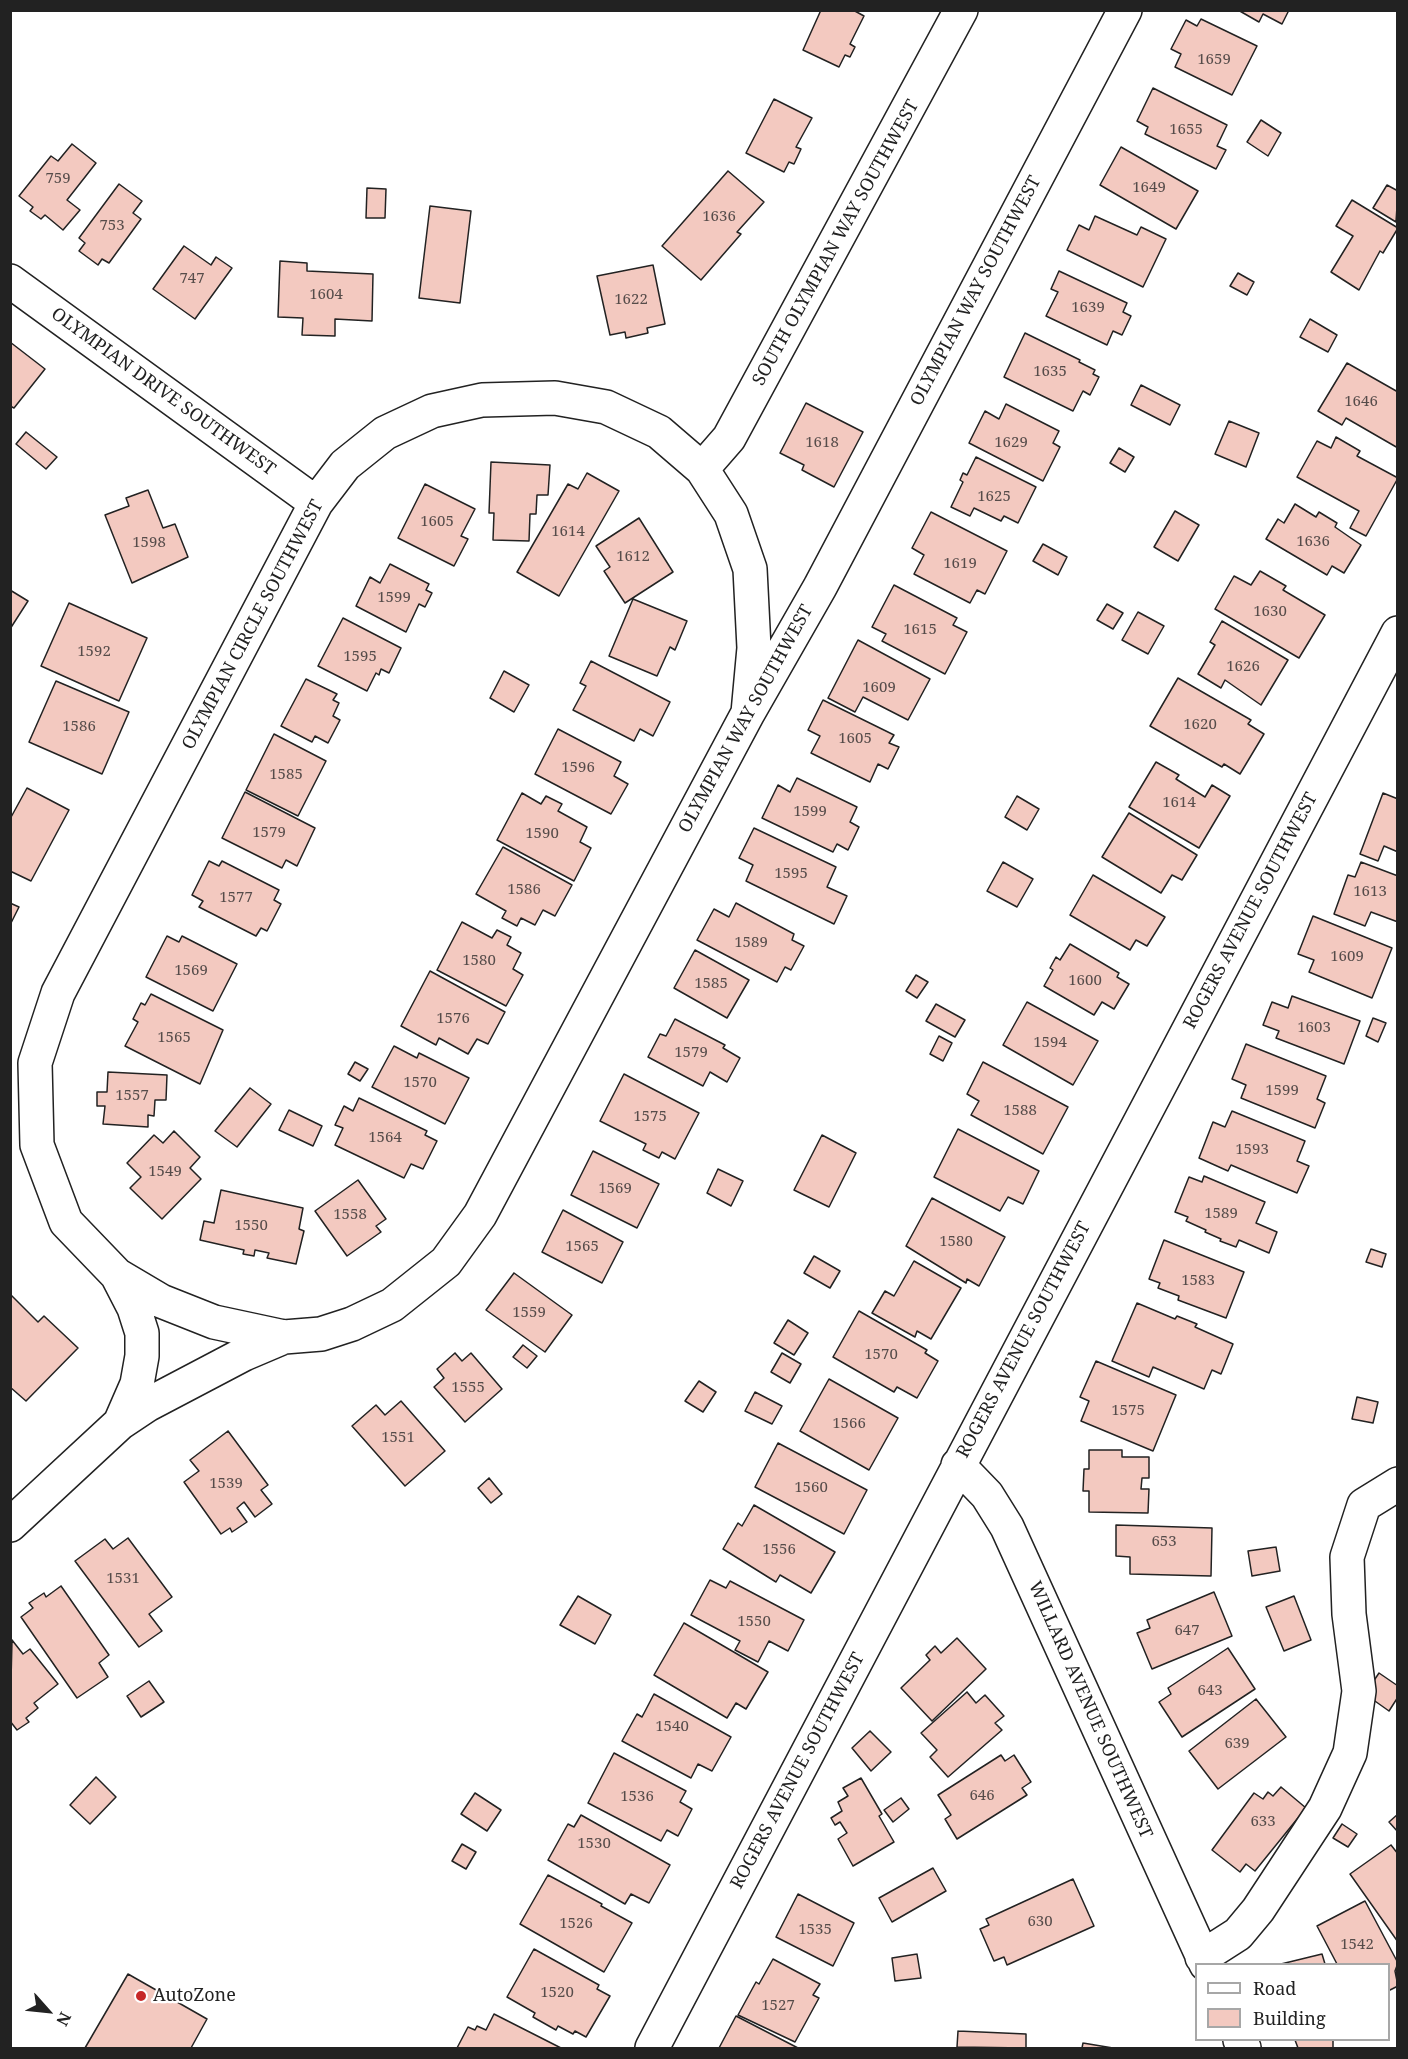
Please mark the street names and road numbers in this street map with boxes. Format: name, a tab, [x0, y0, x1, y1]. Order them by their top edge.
street label: SOUTH OLYMPIAN WAY SOUTHWEST	[748, 96, 924, 390]
street label: OLYMPIAN WAY SOUTHWEST	[906, 172, 1046, 410]
street label: OLYMPIAN DRIVE SOUTHWEST	[47, 303, 279, 481]
street label: OLYMPIAN CIRCLE SOUTHWEST	[178, 497, 328, 753]
street label: OLYMPIAN WAY SOUTHWEST	[674, 601, 818, 837]
street label: ROGERS AVENUE SOUTHWEST	[1179, 789, 1323, 1033]
street label: ROGERS AVENUE SOUTHWEST	[952, 1218, 1096, 1462]
street label: WILLARD AVENUE SOUTHWEST	[1023, 1578, 1157, 1842]
street label: ROGERS AVENUE SOUTHWEST	[726, 1649, 870, 1893]

